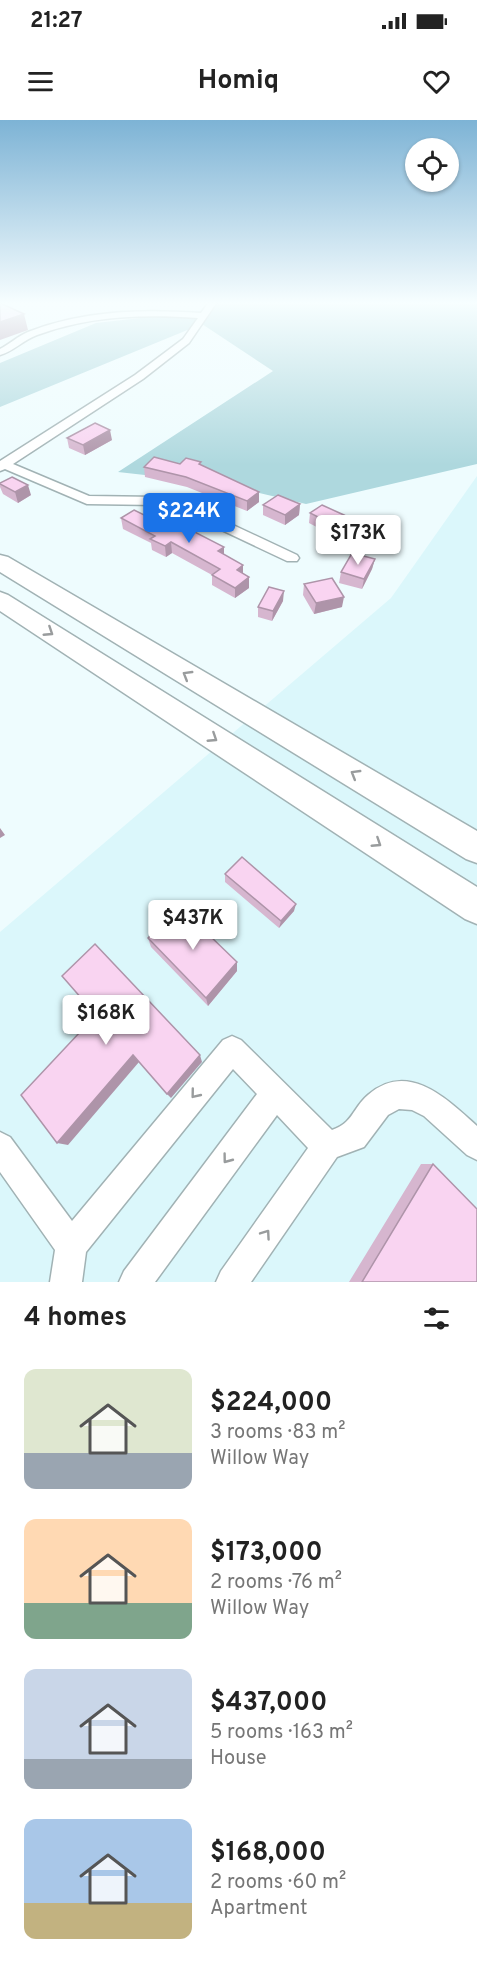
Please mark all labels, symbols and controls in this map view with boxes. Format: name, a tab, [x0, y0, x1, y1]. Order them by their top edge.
text: 21:27	[30, 8, 83, 35]
text: Homiq	[198, 64, 279, 98]
icon: menu	[24, 65, 57, 98]
icon: heart	[420, 65, 453, 98]
map controls	[405, 138, 459, 192]
button: locate	[405, 138, 459, 192]
pin: $224K	[147, 493, 231, 544]
text: $224K	[157, 499, 221, 525]
pin: $173K	[316, 515, 400, 566]
text: $173K	[330, 521, 386, 547]
one-way arrow	[42, 625, 53, 636]
one-way arrow	[183, 670, 193, 682]
one-way arrow	[207, 730, 217, 742]
one-way arrow	[351, 770, 361, 782]
one-way arrow	[371, 835, 381, 847]
pin: $437K	[151, 900, 235, 951]
text: $437K	[162, 906, 224, 932]
pin: $168K	[64, 995, 148, 1046]
text: $168K	[76, 1001, 136, 1027]
one-way arrow	[191, 1087, 202, 1098]
one-way arrow	[223, 1152, 234, 1163]
one-way arrow	[258, 1230, 269, 1241]
text: 4 homes	[24, 1302, 127, 1335]
icon: filters	[420, 1302, 453, 1335]
text: $224,000	[210, 1387, 332, 1420]
icon: home	[72, 1393, 144, 1465]
text: 3 rooms · 83 m²	[210, 1420, 345, 1446]
text: Willow Way	[210, 1446, 309, 1472]
text: $173,000	[210, 1537, 323, 1570]
icon: home	[72, 1543, 144, 1615]
text: 2 rooms · 76 m²	[210, 1570, 342, 1596]
text: Willow Way	[210, 1596, 309, 1622]
text: $437,000	[210, 1687, 327, 1720]
icon: home	[72, 1693, 144, 1765]
text: 5 rooms · 163 m²	[210, 1720, 353, 1746]
text: House	[210, 1746, 266, 1772]
text: $168,000	[210, 1837, 326, 1870]
icon: home	[72, 1843, 144, 1915]
text: 2 rooms · 60 m²	[210, 1870, 346, 1896]
text: Apartment	[210, 1896, 308, 1922]

